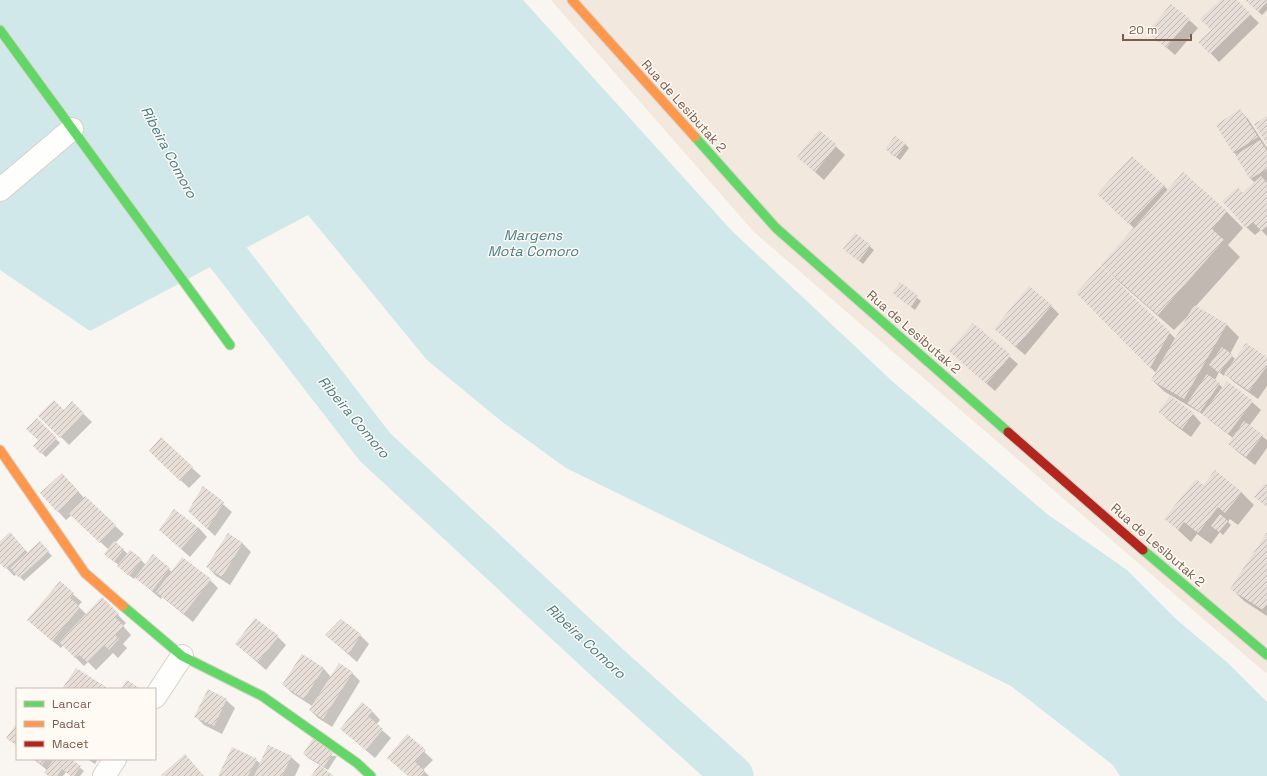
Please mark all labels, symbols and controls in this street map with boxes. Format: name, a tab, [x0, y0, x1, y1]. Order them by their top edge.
scale bar	[1123, 16, 1191, 42]
text: 20 m	[1129, 22, 1157, 38]
street label: Rua de Lesibutak 2	[638, 56, 730, 156]
water label: Ribeira Comoro	[137, 103, 201, 201]
water label: Margens Mota Comoro	[488, 226, 579, 260]
street label: Rua de Lesibutak 2	[863, 287, 965, 378]
water label: Ribeira Comoro	[314, 372, 394, 462]
street label: Rua de Lesibutak 2	[1107, 500, 1209, 591]
water label: Ribeira Comoro	[543, 600, 630, 682]
legend	[16, 688, 156, 760]
text: Lancar	[52, 696, 92, 712]
text: Padat	[52, 716, 86, 732]
text: Macet	[52, 736, 89, 752]

